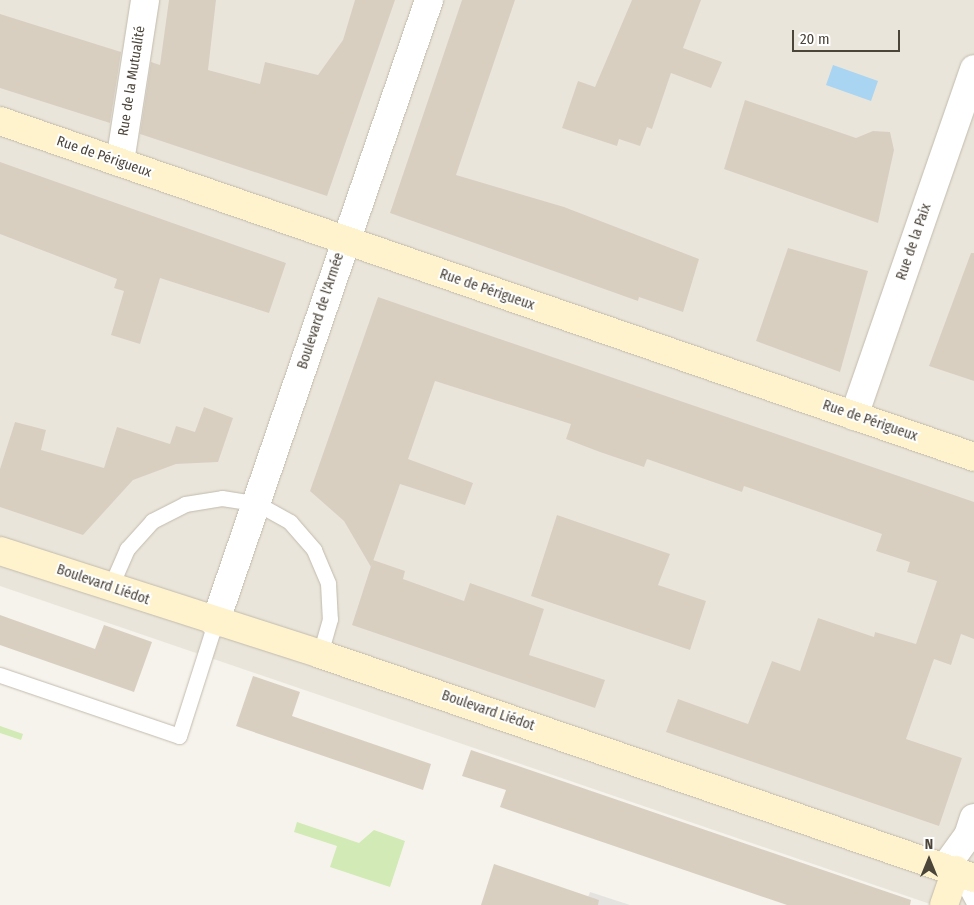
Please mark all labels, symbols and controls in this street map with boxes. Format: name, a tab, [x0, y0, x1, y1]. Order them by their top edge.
scale bar	[794, 20, 902, 52]
street label: Rue de la Mutualité	[115, 25, 149, 137]
text: 20 m	[800, 30, 830, 48]
street label: Rue de Périgueux	[54, 133, 154, 181]
street label: Rue de la Paix	[893, 202, 935, 282]
street label: Boulevard de l'Armée	[294, 251, 348, 371]
street label: Rue de Périgueux	[437, 266, 537, 314]
street label: Rue de Périgueux	[820, 397, 920, 445]
street label: Boulevard Liédot	[54, 561, 152, 609]
street label: Boulevard Liédot	[439, 687, 537, 735]
north arrow	[904, 835, 954, 885]
text: N	[925, 836, 933, 853]

